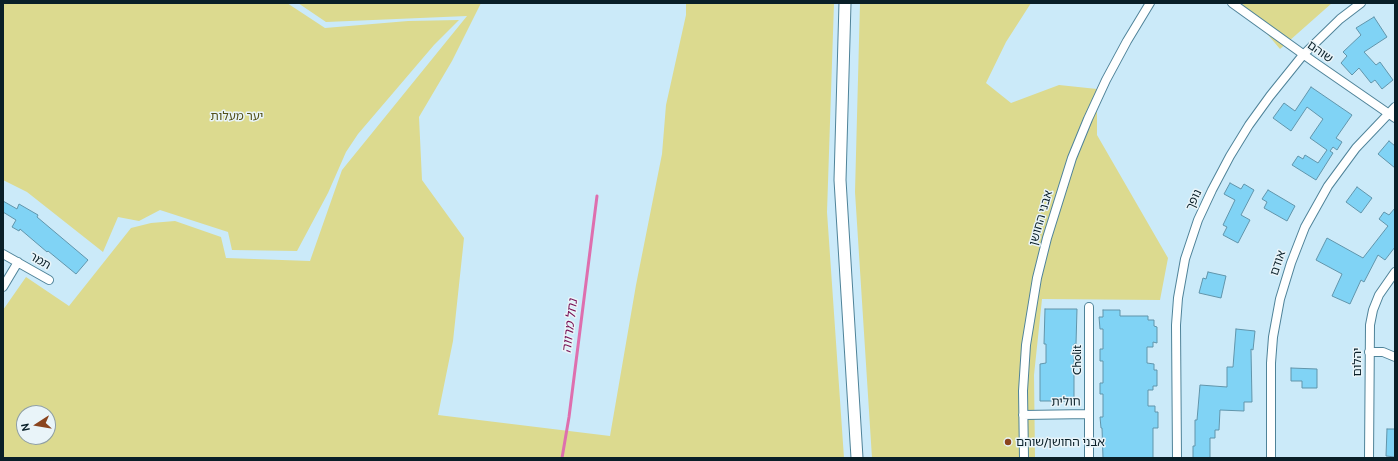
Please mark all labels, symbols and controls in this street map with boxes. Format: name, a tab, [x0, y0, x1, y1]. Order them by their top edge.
street label: שוהם	[1304, 38, 1336, 66]
park label: יער מעלות	[211, 109, 263, 123]
street label: נופך	[1183, 187, 1205, 213]
street label: אבני החושן	[1026, 189, 1056, 247]
street label: תמר	[27, 249, 53, 273]
street label: אודם	[1267, 249, 1289, 277]
water label: נחל מרווה	[559, 298, 581, 354]
street label: Cholit	[1070, 345, 1084, 375]
street label: יהלום	[1350, 348, 1364, 376]
street label: חולית	[1051, 395, 1081, 409]
north arrow	[16, 405, 56, 445]
text: N	[18, 422, 33, 433]
place label: אבני החושן/שוהם	[1016, 435, 1105, 449]
marker: אבני החושן/שוהם	[1003, 437, 1013, 447]

